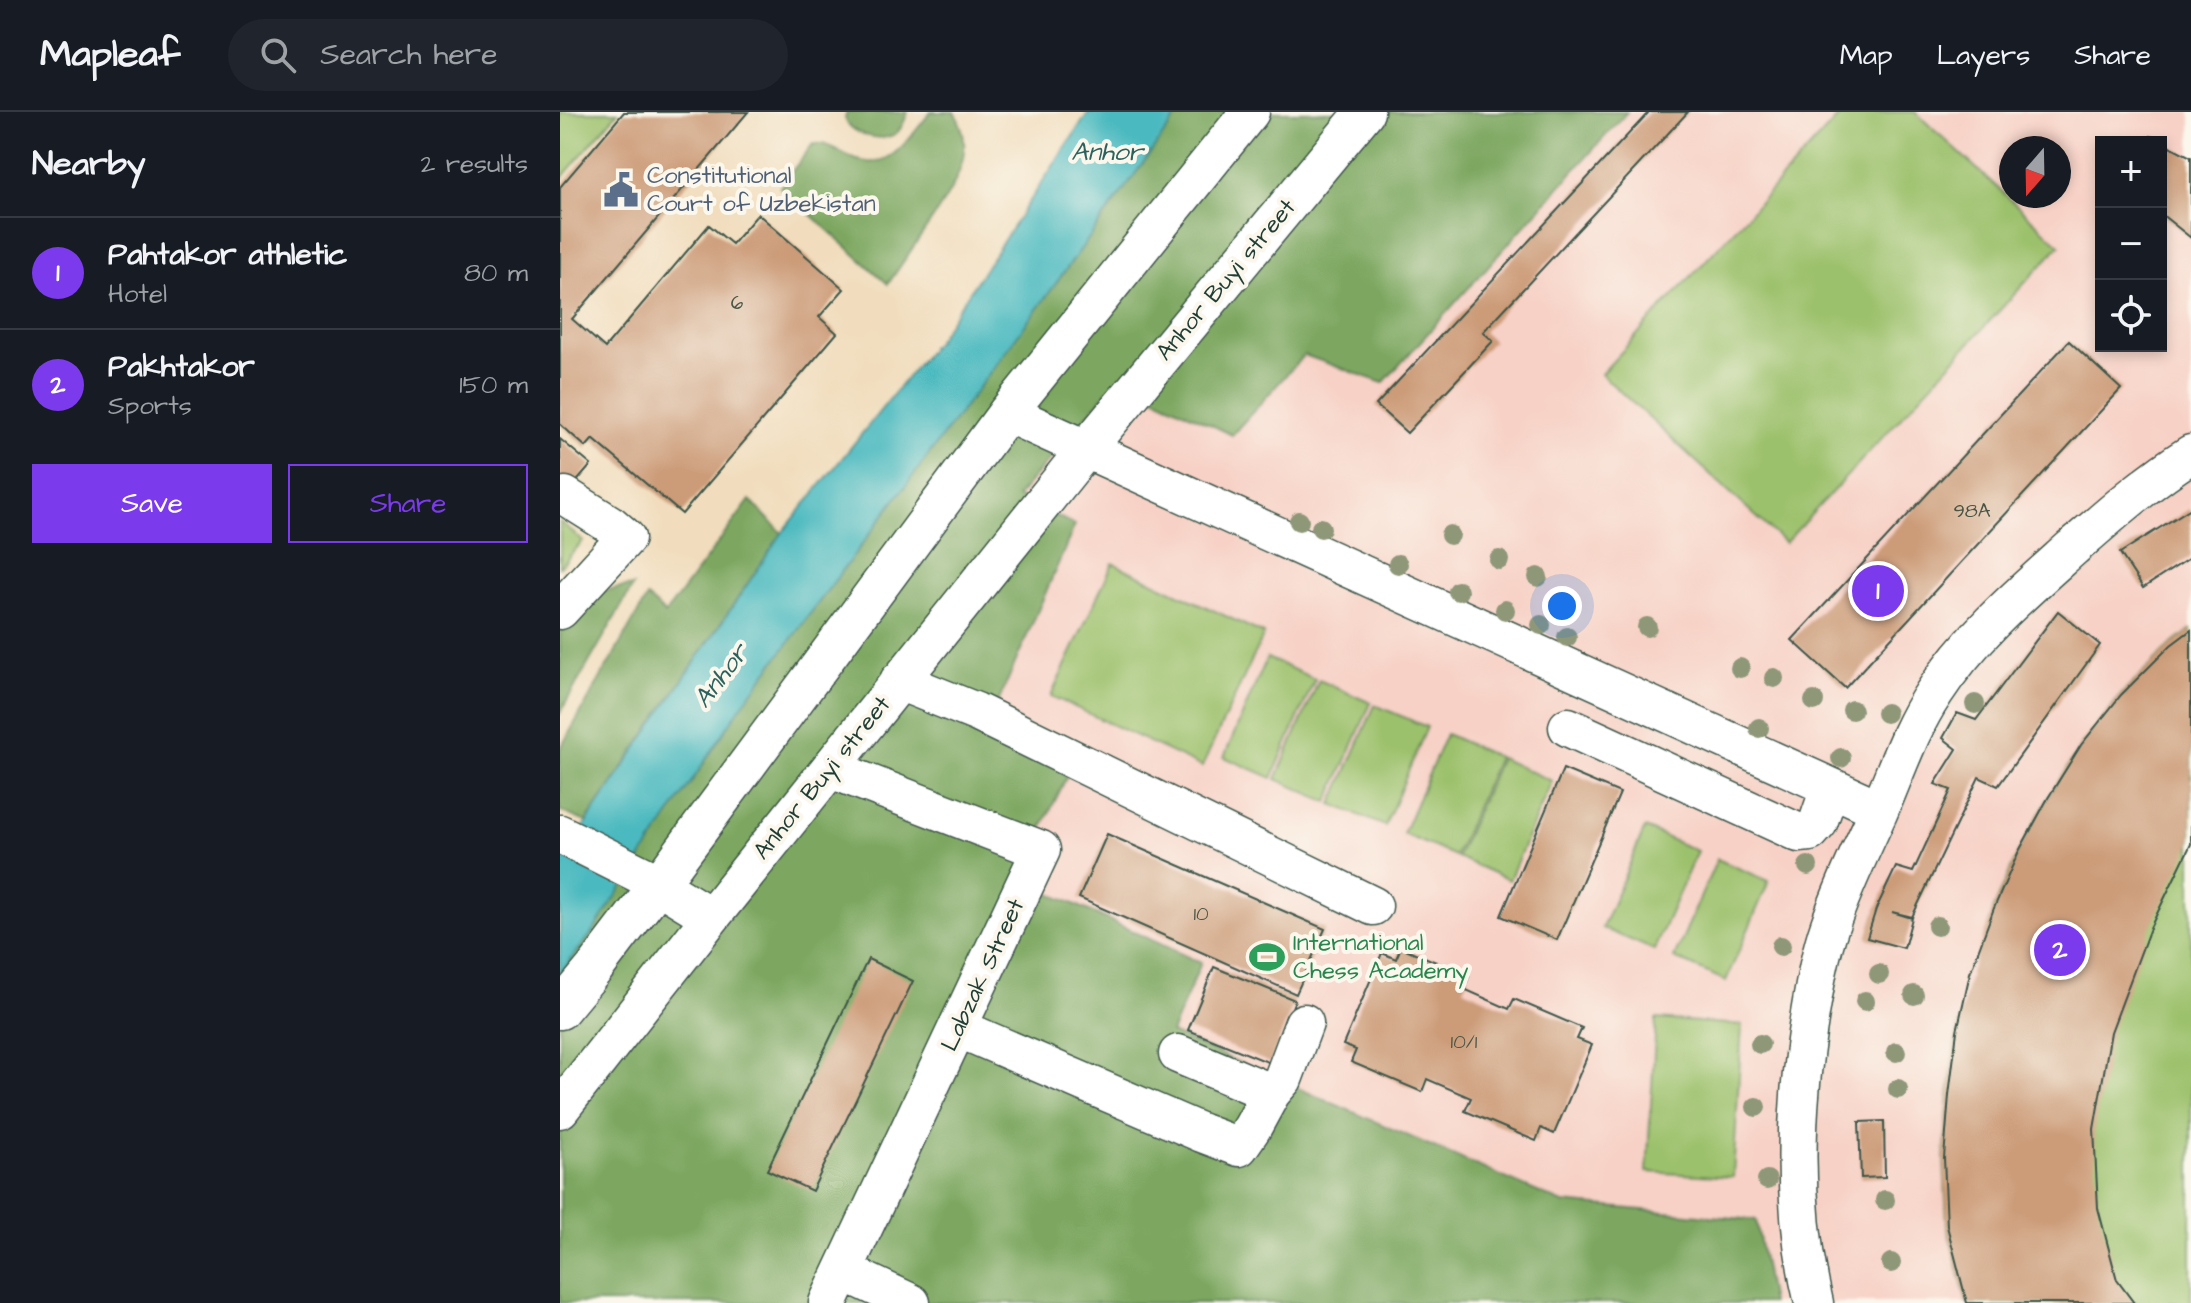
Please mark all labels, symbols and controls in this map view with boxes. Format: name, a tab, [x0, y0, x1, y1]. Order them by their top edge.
search box	[228, 19, 788, 91]
text: Mapleaf	[40, 29, 180, 81]
icon: search	[256, 33, 300, 77]
text: Search here	[320, 34, 497, 76]
text: Map	[1840, 36, 1893, 75]
text: Layers	[1937, 36, 2030, 75]
text: Share	[2074, 36, 2151, 75]
water label: Anhor	[1071, 134, 1145, 170]
north arrow	[1999, 136, 2071, 208]
map controls	[2095, 136, 2167, 352]
button: +	[2095, 136, 2167, 208]
text: Nearby	[32, 140, 146, 188]
text: 2 results	[420, 146, 528, 182]
place label: Constitutional Court of Uzbekistan	[647, 159, 876, 221]
public building icon: Constitutional Court of Uzbekistan	[602, 171, 640, 209]
street label: Anhor Buyi street	[1148, 191, 1305, 369]
button: −	[2095, 208, 2167, 280]
text: Pahtakor athletic	[108, 234, 347, 276]
text: 1	[56, 255, 60, 291]
text: 80 m	[464, 255, 528, 291]
text: Hotel	[108, 276, 167, 312]
button: locate	[2095, 280, 2167, 352]
house number: 6	[731, 289, 744, 317]
text: Pakhtakor	[108, 346, 255, 388]
text: 2	[51, 367, 65, 403]
text: 150 m	[459, 367, 528, 403]
text: Sports	[108, 388, 192, 424]
button: Save	[32, 464, 272, 543]
button: Share	[288, 464, 528, 543]
house number: 98A	[1953, 497, 1991, 525]
pin: 1	[1852, 561, 1904, 621]
your location	[1542, 586, 1582, 626]
water label: Anhor	[685, 634, 758, 715]
street label: Anhor Buyi street	[745, 689, 900, 868]
street label: Labzak Street	[933, 893, 1033, 1057]
house number: 10	[1193, 900, 1209, 928]
pin: 2	[2034, 920, 2086, 980]
place label: International Chess Academy	[1293, 926, 1468, 989]
sports icon: International Chess Academy	[1248, 938, 1286, 976]
house number: 10/1	[1451, 1028, 1478, 1056]

